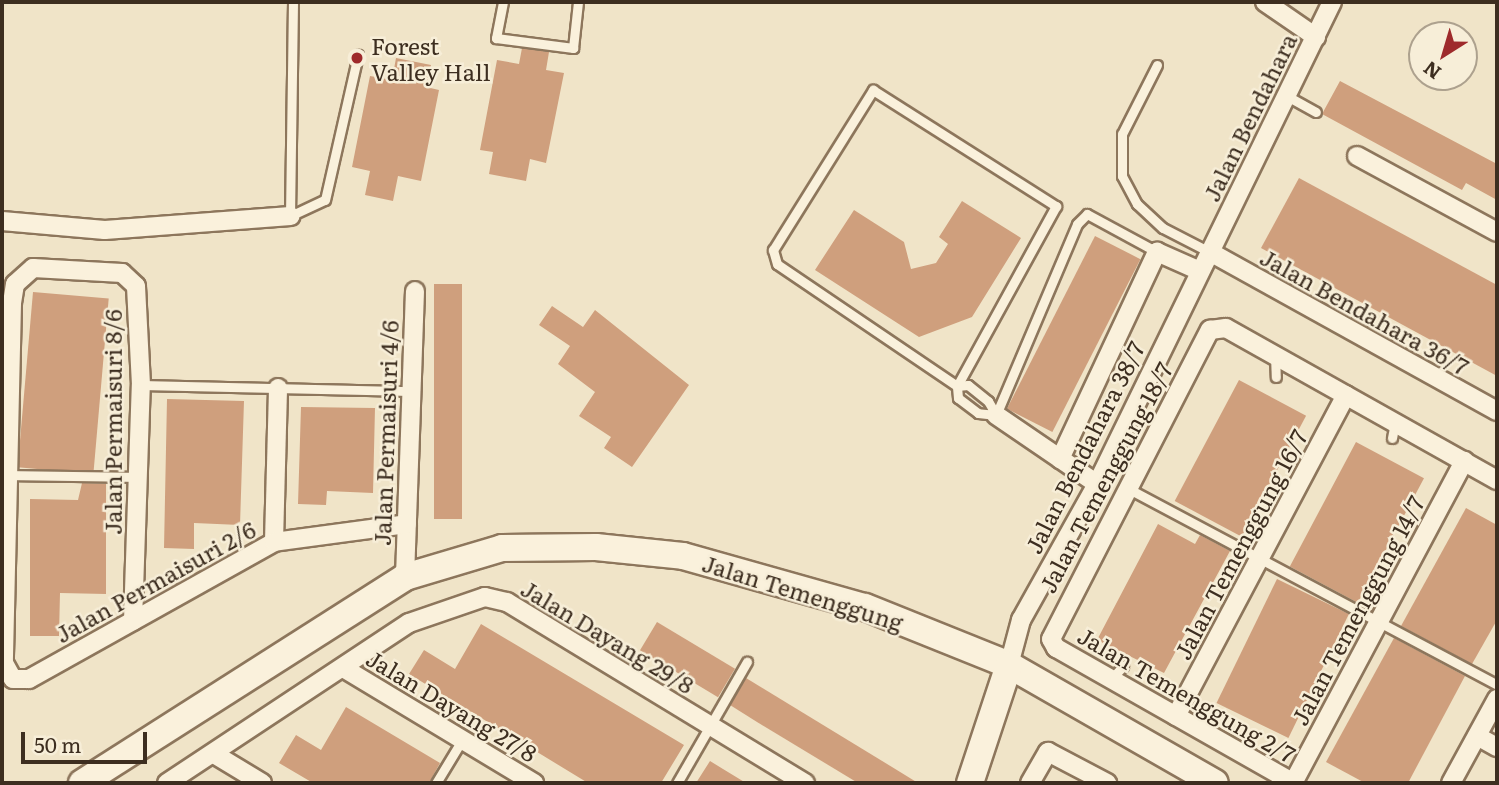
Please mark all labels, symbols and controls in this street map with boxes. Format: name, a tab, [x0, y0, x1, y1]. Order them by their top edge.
north arrow	[1408, 21, 1478, 91]
street label: Jalan Bendahara	[1196, 29, 1302, 205]
place label: Forest Valley Hall	[371, 31, 491, 85]
marker: Forest Valley Hall	[349, 50, 365, 66]
text: N	[1417, 55, 1446, 87]
street label: Jalan Bendahara 36/7	[1256, 242, 1474, 380]
street label: Jalan Permaisuri 8/6	[98, 309, 126, 535]
street label: Jalan Permaisuri 4/6	[367, 320, 403, 546]
street label: Jalan Bendahara 38/7	[1019, 336, 1149, 558]
street label: Jalan Temenggung 18/7	[1033, 357, 1177, 597]
street label: Jalan Temenggung 16/7	[1168, 424, 1312, 664]
street label: Jalan Temenggung 14/7	[1285, 491, 1429, 729]
street label: Jalan Permaisuri 2/6	[50, 514, 260, 648]
street label: Jalan Temenggung	[699, 548, 907, 636]
street label: Jalan Dayang 29/8	[517, 574, 699, 698]
street label: Jalan Temenggung 2/7	[1073, 620, 1301, 768]
street label: Jalan Dayang 27/8	[362, 643, 542, 767]
scale bar	[24, 718, 150, 762]
text: 50 m	[34, 728, 81, 759]

